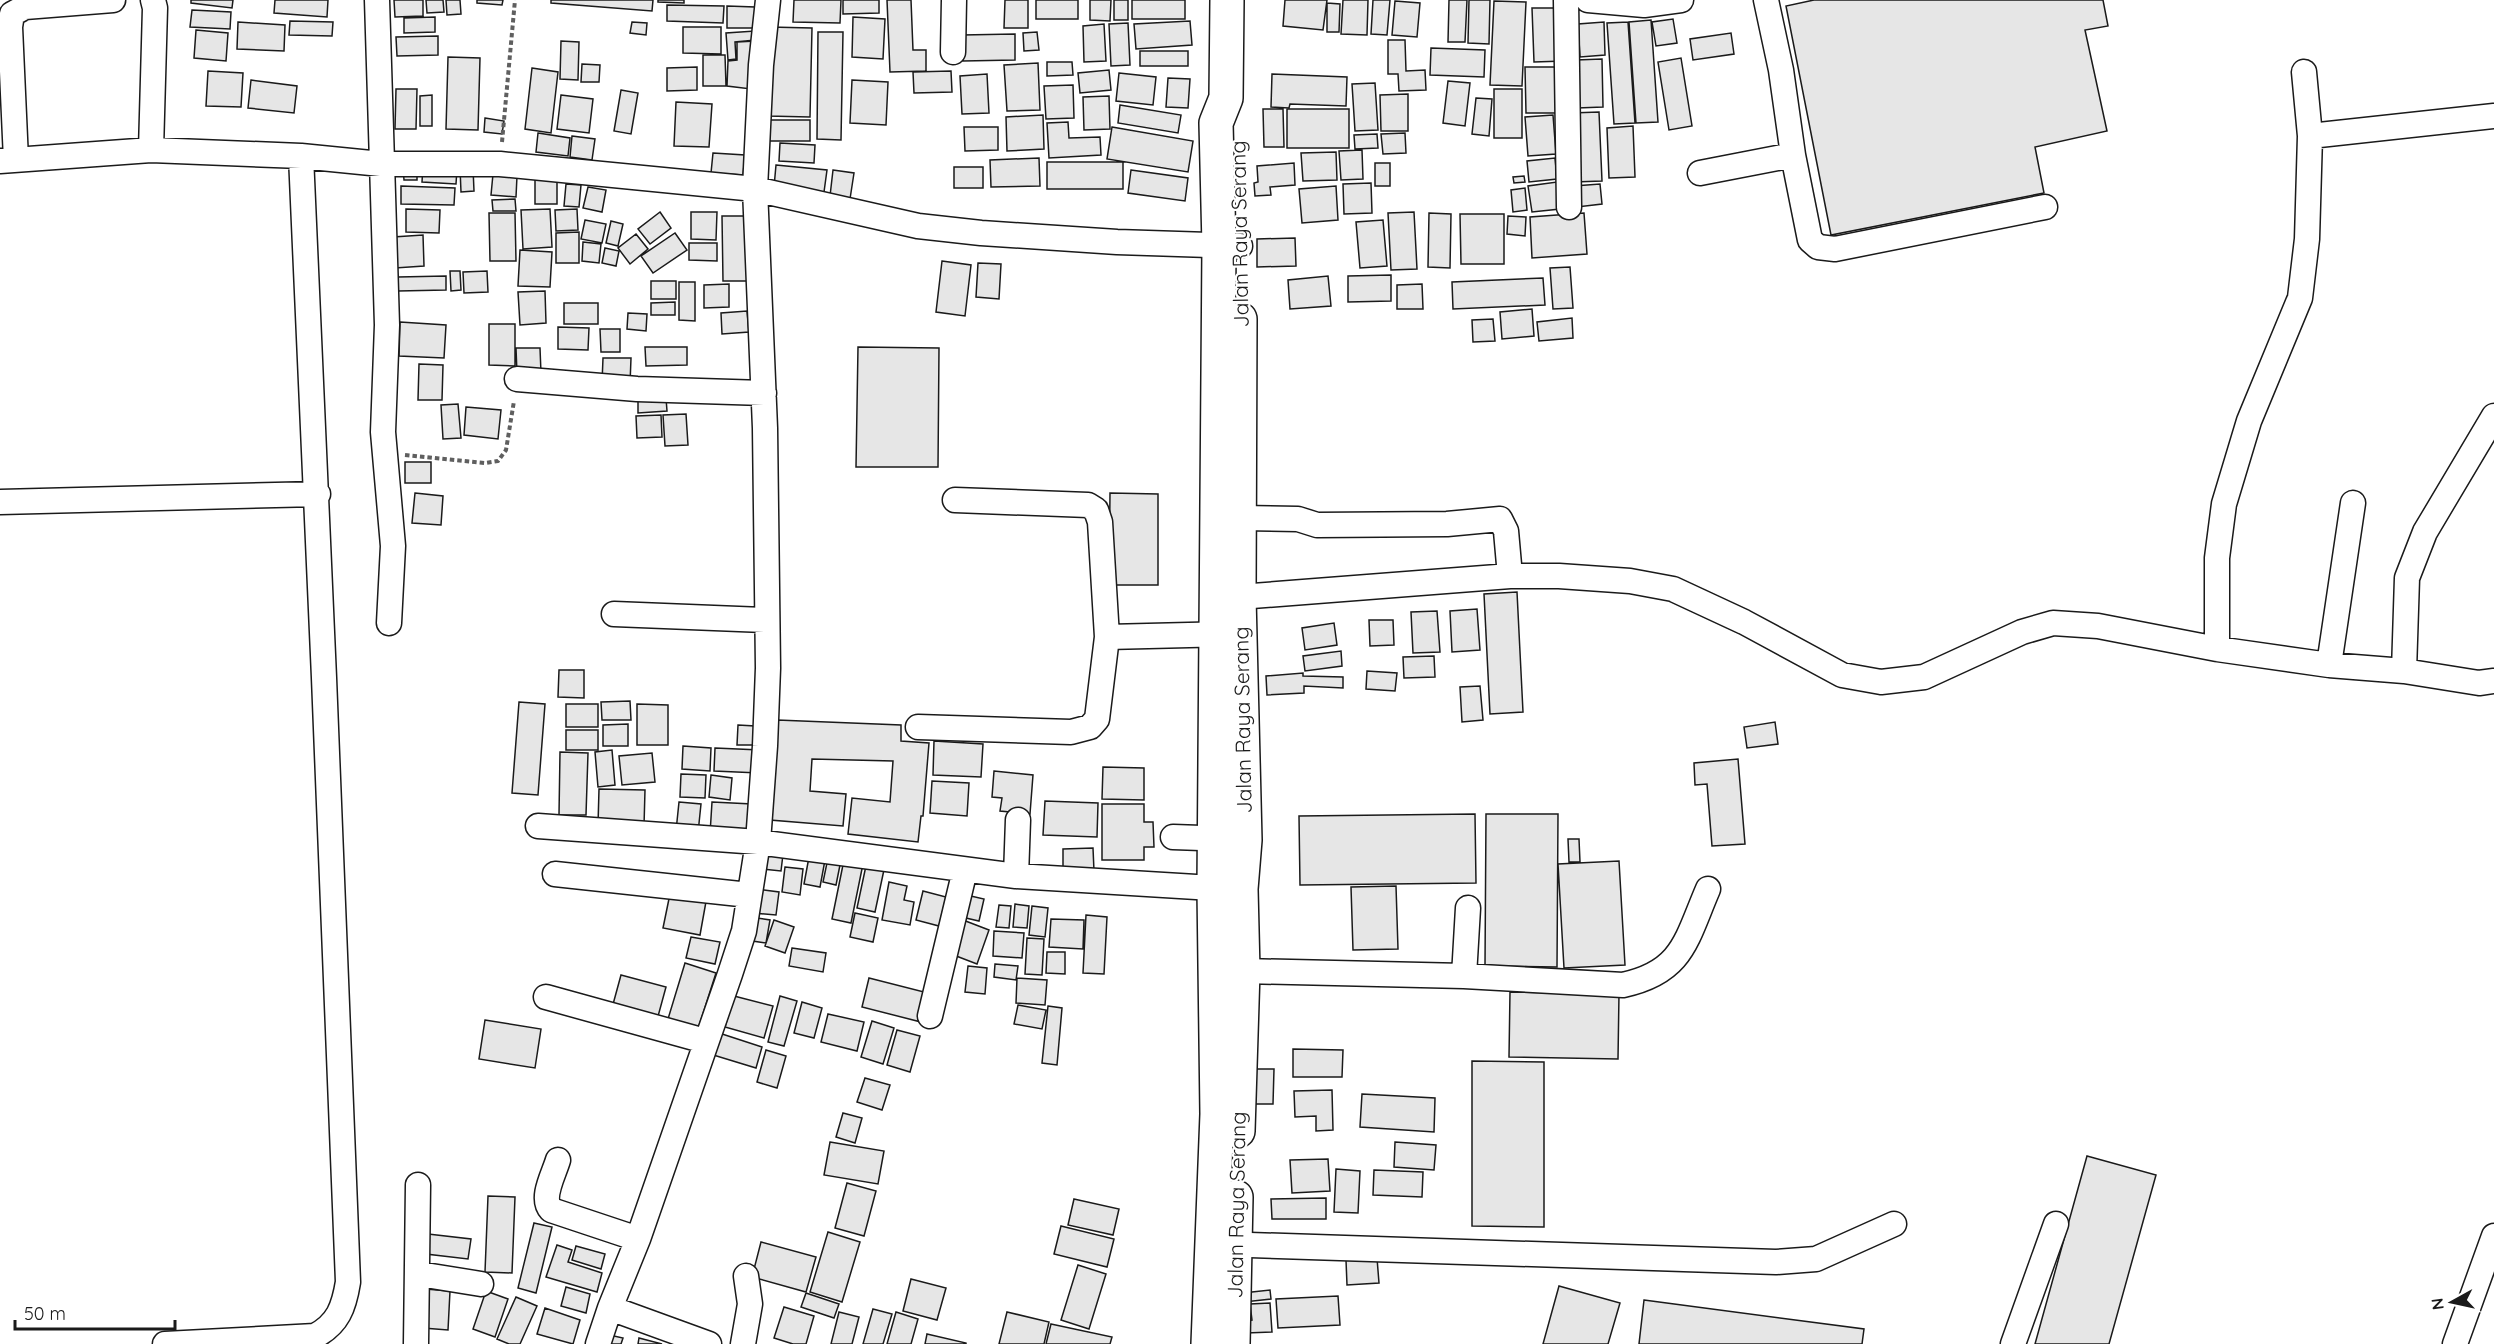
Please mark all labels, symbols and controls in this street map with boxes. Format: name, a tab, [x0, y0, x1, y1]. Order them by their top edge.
street label: Jalan Raya Serang	[1224, 140, 1254, 328]
street label: Jalan Raya Serang	[1227, 626, 1257, 814]
street label: Jalan Raya Serang	[1221, 1111, 1251, 1299]
north arrow	[2422, 1272, 2482, 1332]
scale bar	[15, 1293, 176, 1331]
text: N	[2426, 1297, 2448, 1311]
text: 50 m	[24, 1302, 66, 1325]

